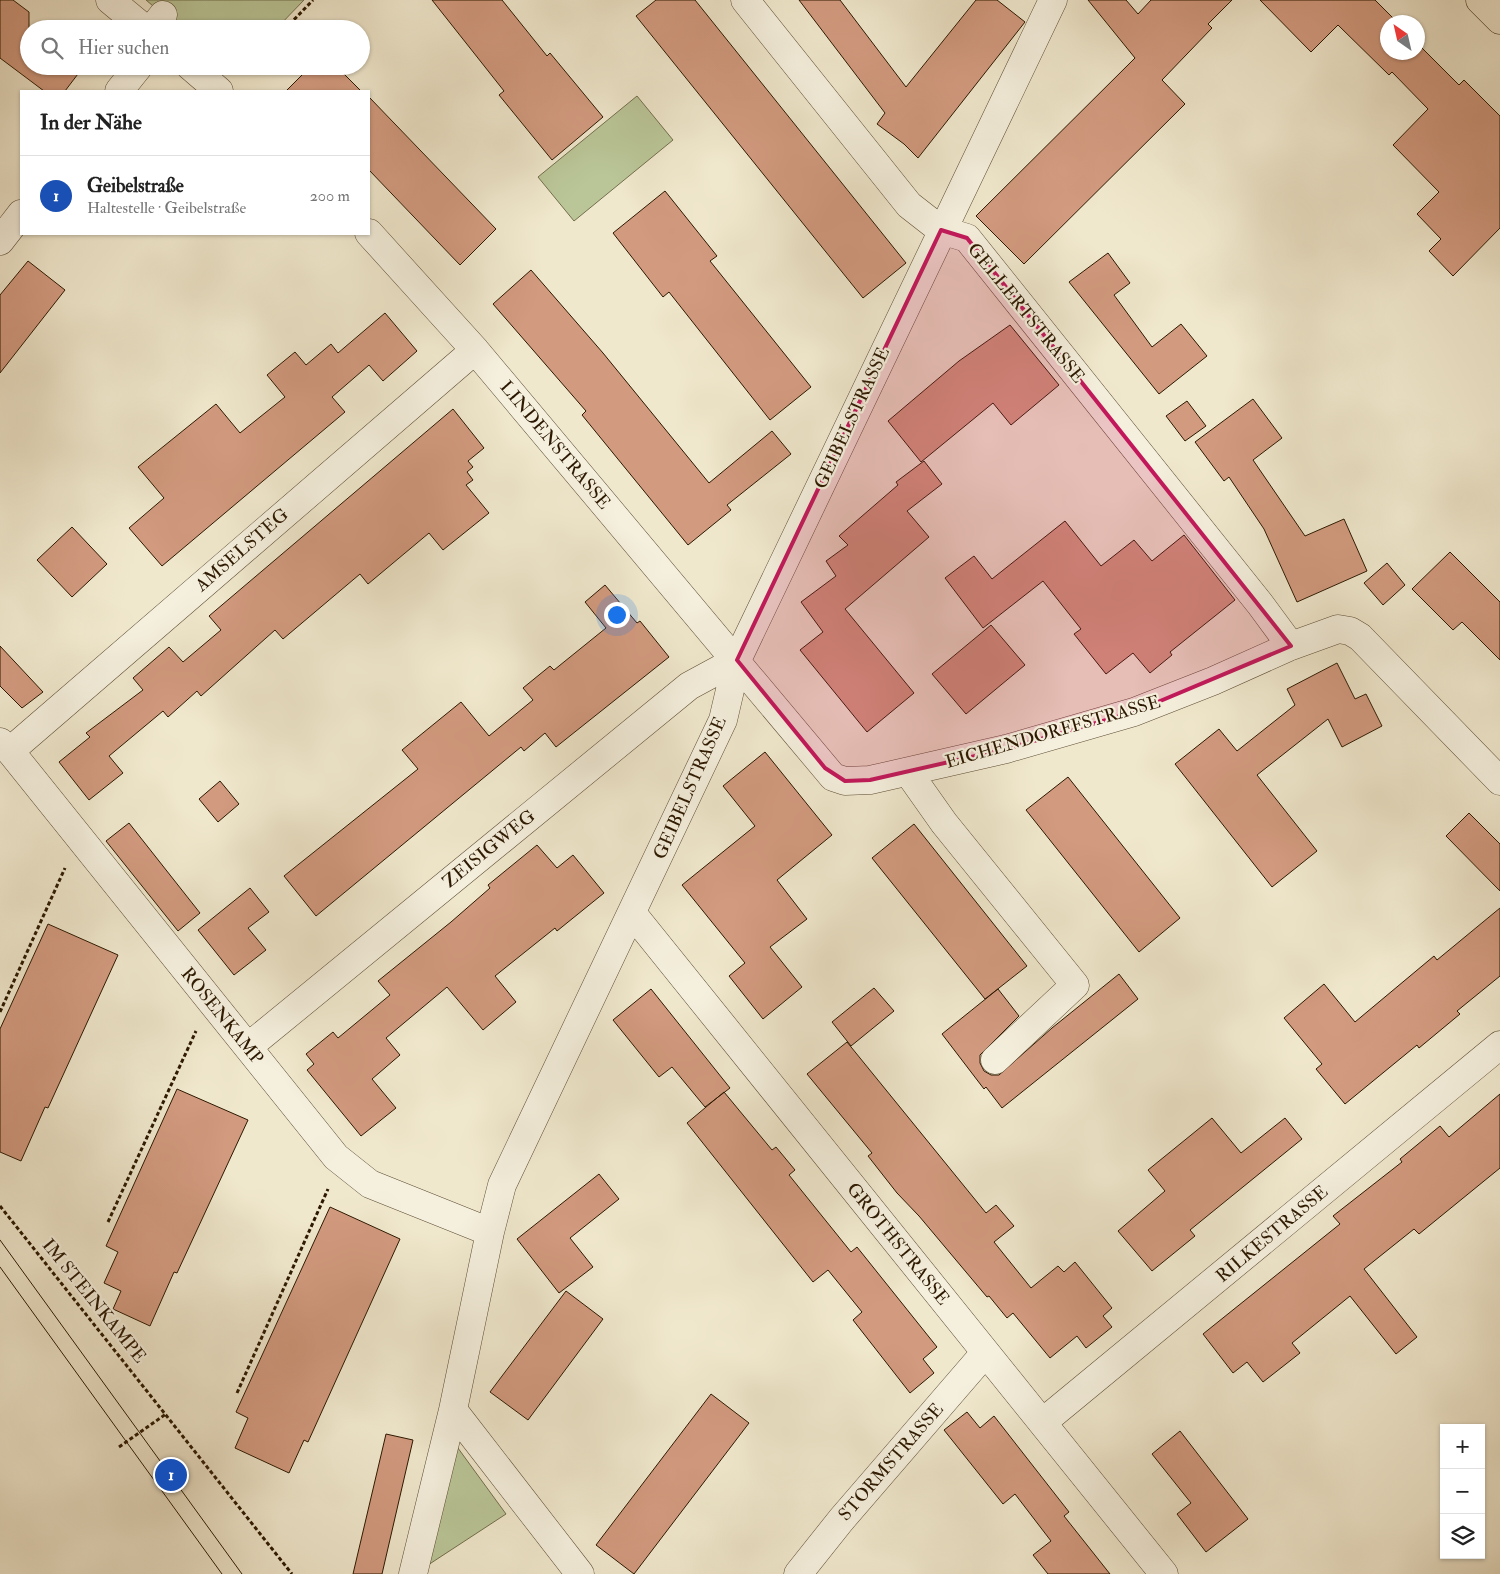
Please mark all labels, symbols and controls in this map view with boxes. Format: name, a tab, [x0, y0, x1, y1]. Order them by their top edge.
north arrow	[1380, 15, 1425, 60]
search box	[20, 20, 370, 75]
icon: search	[38, 34, 66, 62]
text: Hier suchen	[78, 36, 169, 60]
text: In der Nähe	[40, 109, 142, 136]
text: Geibelstraße	[87, 174, 184, 198]
text: 1	[53, 186, 59, 206]
text: 200 m	[310, 186, 350, 206]
text: Haltestelle · Geibelstraße	[87, 198, 246, 218]
street label: GELLERTSTRASSE	[962, 238, 1090, 388]
street label: GEIBELSTRASSE	[809, 343, 895, 493]
street label: LINDENSTRASSE	[495, 376, 615, 514]
street label: AMSELSTEG	[190, 503, 293, 597]
your location	[604, 602, 630, 628]
street label: EICHENDORFFSTRASSE	[943, 690, 1163, 774]
street label: GEIBELSTRASSE	[648, 713, 732, 863]
street label: ZEISIGWEG	[438, 805, 540, 893]
street label: ROSENKAMP	[176, 963, 268, 1070]
street label: GROTHSTRASSE	[842, 1178, 955, 1310]
street label: RILKESTRASSE	[1211, 1180, 1333, 1288]
street label: IM STEINKAMPE	[37, 1234, 151, 1368]
street label: STORMSTRASSE	[834, 1398, 949, 1526]
map controls	[1440, 1424, 1485, 1559]
button: +	[1440, 1424, 1485, 1469]
pin: 1	[155, 1456, 187, 1494]
button: −	[1440, 1469, 1485, 1514]
button: layers	[1440, 1514, 1485, 1559]

